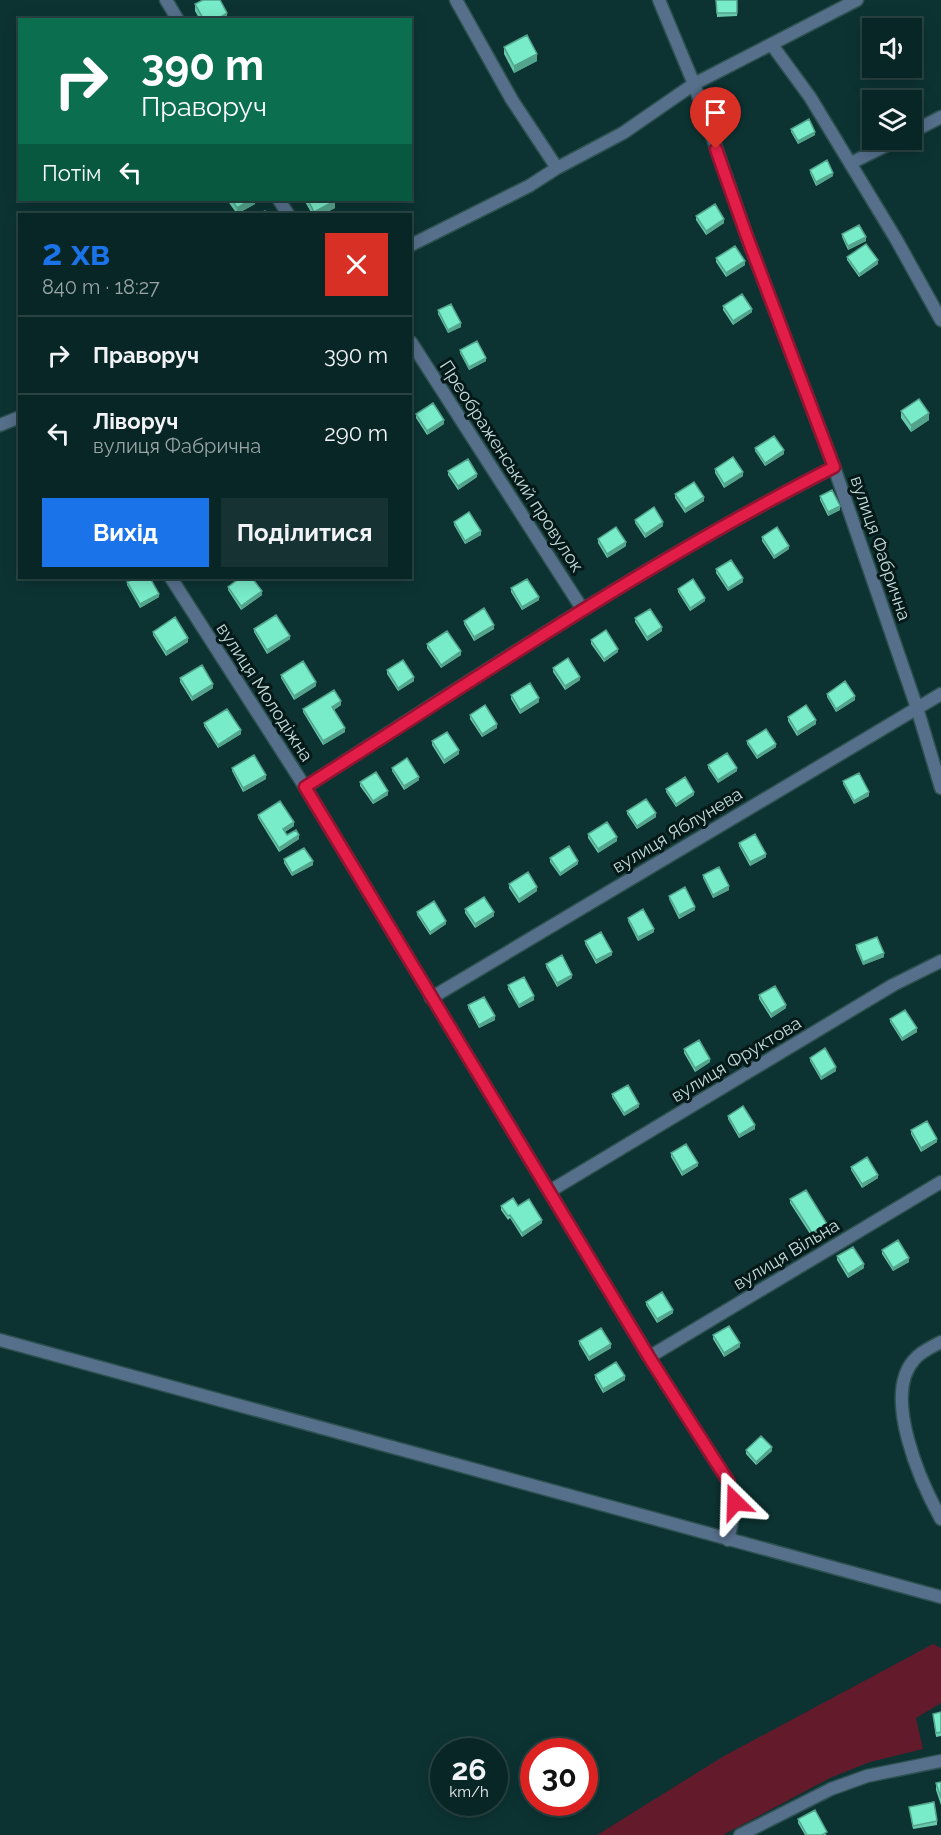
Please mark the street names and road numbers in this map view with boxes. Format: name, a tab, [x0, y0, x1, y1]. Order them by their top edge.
street label: Преображенський провулок	[436, 356, 588, 576]
street label: вулиця Фабрична	[846, 473, 916, 623]
street label: вулиця Молодіжна	[212, 619, 318, 765]
street label: вулиця Яблунева	[608, 783, 746, 877]
street label: вулиця Фруктова	[667, 1012, 805, 1106]
street label: вулиця Вільна	[729, 1214, 843, 1294]

